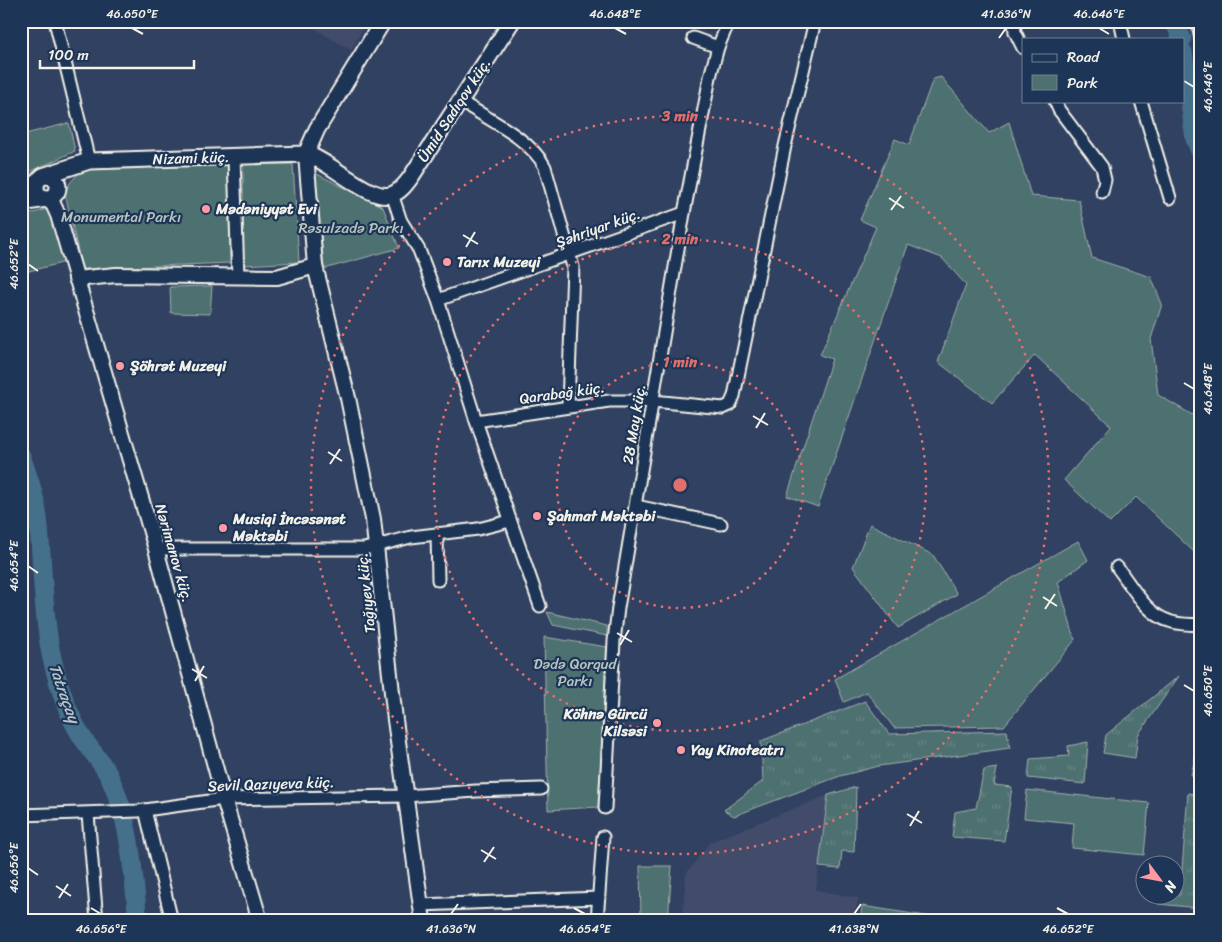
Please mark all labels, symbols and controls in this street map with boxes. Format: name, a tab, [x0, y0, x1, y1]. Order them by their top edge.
text: 46.650°E	[106, 3, 159, 25]
text: 46.648°E	[589, 3, 642, 25]
text: 41.636°N	[981, 3, 1032, 25]
text: 46.646°E	[1074, 3, 1126, 25]
scale bar	[40, 38, 194, 70]
legend	[1022, 38, 1184, 102]
text: 100 m	[48, 42, 89, 68]
text: Road	[1067, 44, 1100, 70]
street label: Ümid Sadıqov küç.	[410, 53, 498, 167]
text: 46.646°E	[1197, 60, 1219, 112]
text: Park	[1067, 70, 1098, 96]
text: 3 min	[661, 103, 699, 129]
street label: Nizami küç.	[152, 144, 230, 172]
place label: Mədəniyyət Evi	[215, 196, 318, 222]
street label: Şəhriyar küç.	[552, 201, 644, 255]
marker: Mədəniyyət Evi	[200, 203, 212, 215]
park label: Monumental Parkı	[61, 204, 181, 230]
park label: Rəsulzadə Parkı	[298, 215, 404, 241]
text: 2 min	[661, 226, 699, 252]
text: 46.652°E	[3, 237, 25, 289]
place label: Tarıx Muzeyi	[457, 249, 541, 275]
marker: Tarıx Muzeyi	[441, 256, 453, 268]
text: 1 min	[663, 349, 698, 375]
place label: Şöhrət Muzeyi	[129, 353, 227, 379]
marker: Şöhrət Muzeyi	[114, 360, 126, 372]
text: 46.648°E	[1197, 362, 1219, 415]
street label: Qarabağ küç.	[518, 374, 606, 412]
street label: 28 May küç.	[615, 382, 653, 466]
centre of rings	[671, 476, 689, 494]
street label: Nərimanov küç.	[147, 500, 201, 606]
place label: Şahmat Məktəbi	[546, 503, 656, 529]
place label: Musiqi İncəsənət Məktəbi	[232, 506, 346, 549]
marker: Şahmat Məktəbi	[531, 510, 543, 522]
marker: Musiqi İncəsənət Məktəbi	[217, 522, 229, 534]
text: 46.654°E	[3, 539, 25, 592]
street label: Tağıyev küç.	[349, 552, 383, 634]
park label: Dədə Qorqud Parkı	[534, 651, 618, 694]
water label: Tatraçay	[40, 659, 90, 730]
text: 46.650°E	[1197, 664, 1219, 717]
place label: Köhnə Gürcü Kilsəsi	[563, 701, 648, 744]
marker: Köhnə Gürcü Kilsəsi	[651, 717, 663, 729]
place label: Yay Kinoteatrı	[691, 737, 784, 763]
marker: Yay Kinoteatrı	[675, 744, 687, 756]
street label: Sevil Qazıyeva küç.	[207, 769, 335, 799]
text: 46.656°E	[3, 841, 25, 893]
north arrow	[1134, 854, 1184, 904]
text: N	[1157, 875, 1184, 898]
text: 46.656°E	[76, 918, 128, 940]
text: 41.636°N	[426, 918, 477, 940]
text: 46.654°E	[559, 918, 612, 940]
text: 41.638°N	[829, 918, 880, 940]
text: 46.652°E	[1043, 918, 1095, 940]

